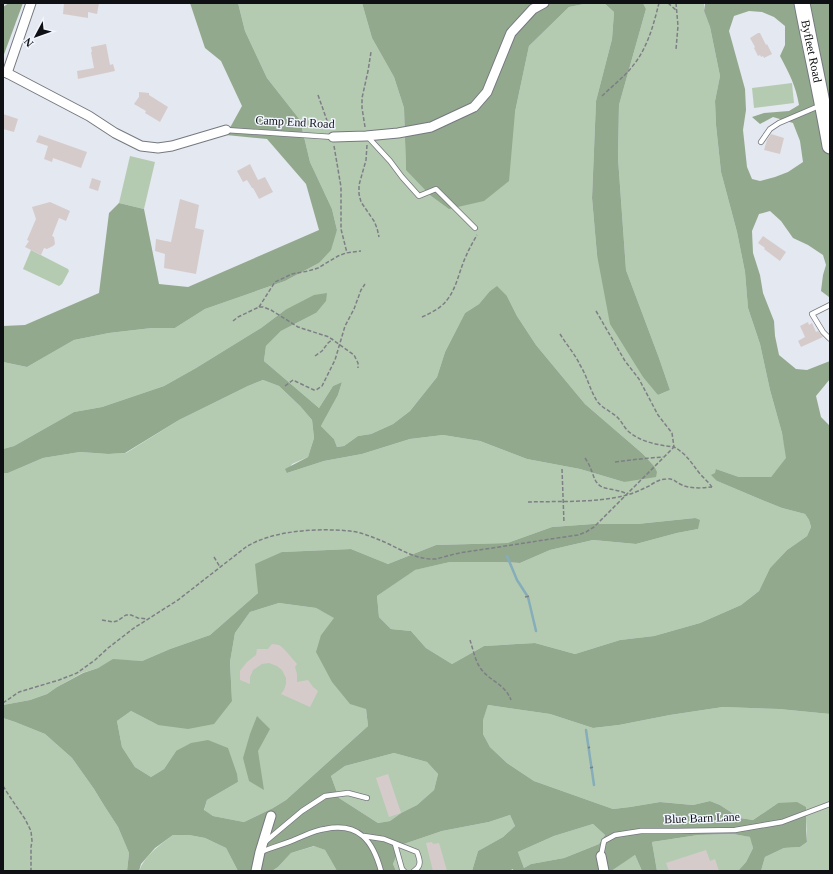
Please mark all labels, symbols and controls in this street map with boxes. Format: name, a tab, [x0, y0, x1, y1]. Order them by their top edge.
north arrow	[16, 16, 56, 56]
street label: Byfleet Road	[798, 19, 825, 84]
text: N	[21, 36, 36, 49]
street label: Camp End Road	[255, 113, 335, 131]
street label: Blue Barn Lane	[664, 810, 740, 826]

